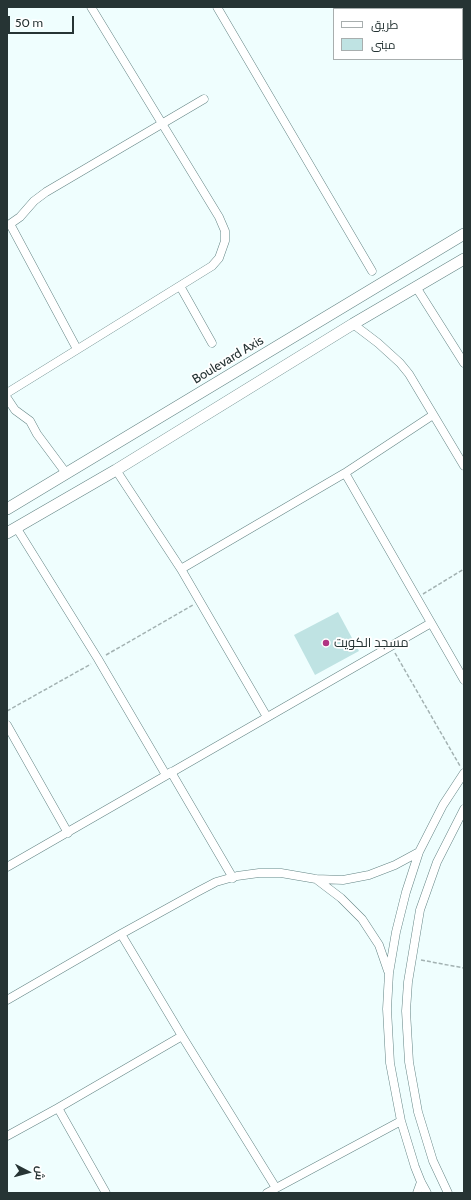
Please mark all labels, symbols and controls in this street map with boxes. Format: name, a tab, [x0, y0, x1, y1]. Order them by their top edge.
scale bar	[10, 8, 76, 34]
legend	[333, 8, 463, 60]
text: 50 m	[15, 15, 43, 30]
text: طريق	[371, 17, 398, 32]
text: مبنى	[371, 37, 396, 52]
street label: Boulevard Axis	[190, 333, 266, 387]
place label: مسجد الكويت	[334, 635, 408, 651]
marker: مسجد الكويت	[321, 638, 331, 648]
north arrow	[8, 1152, 48, 1192]
text: ش	[32, 1165, 48, 1181]

